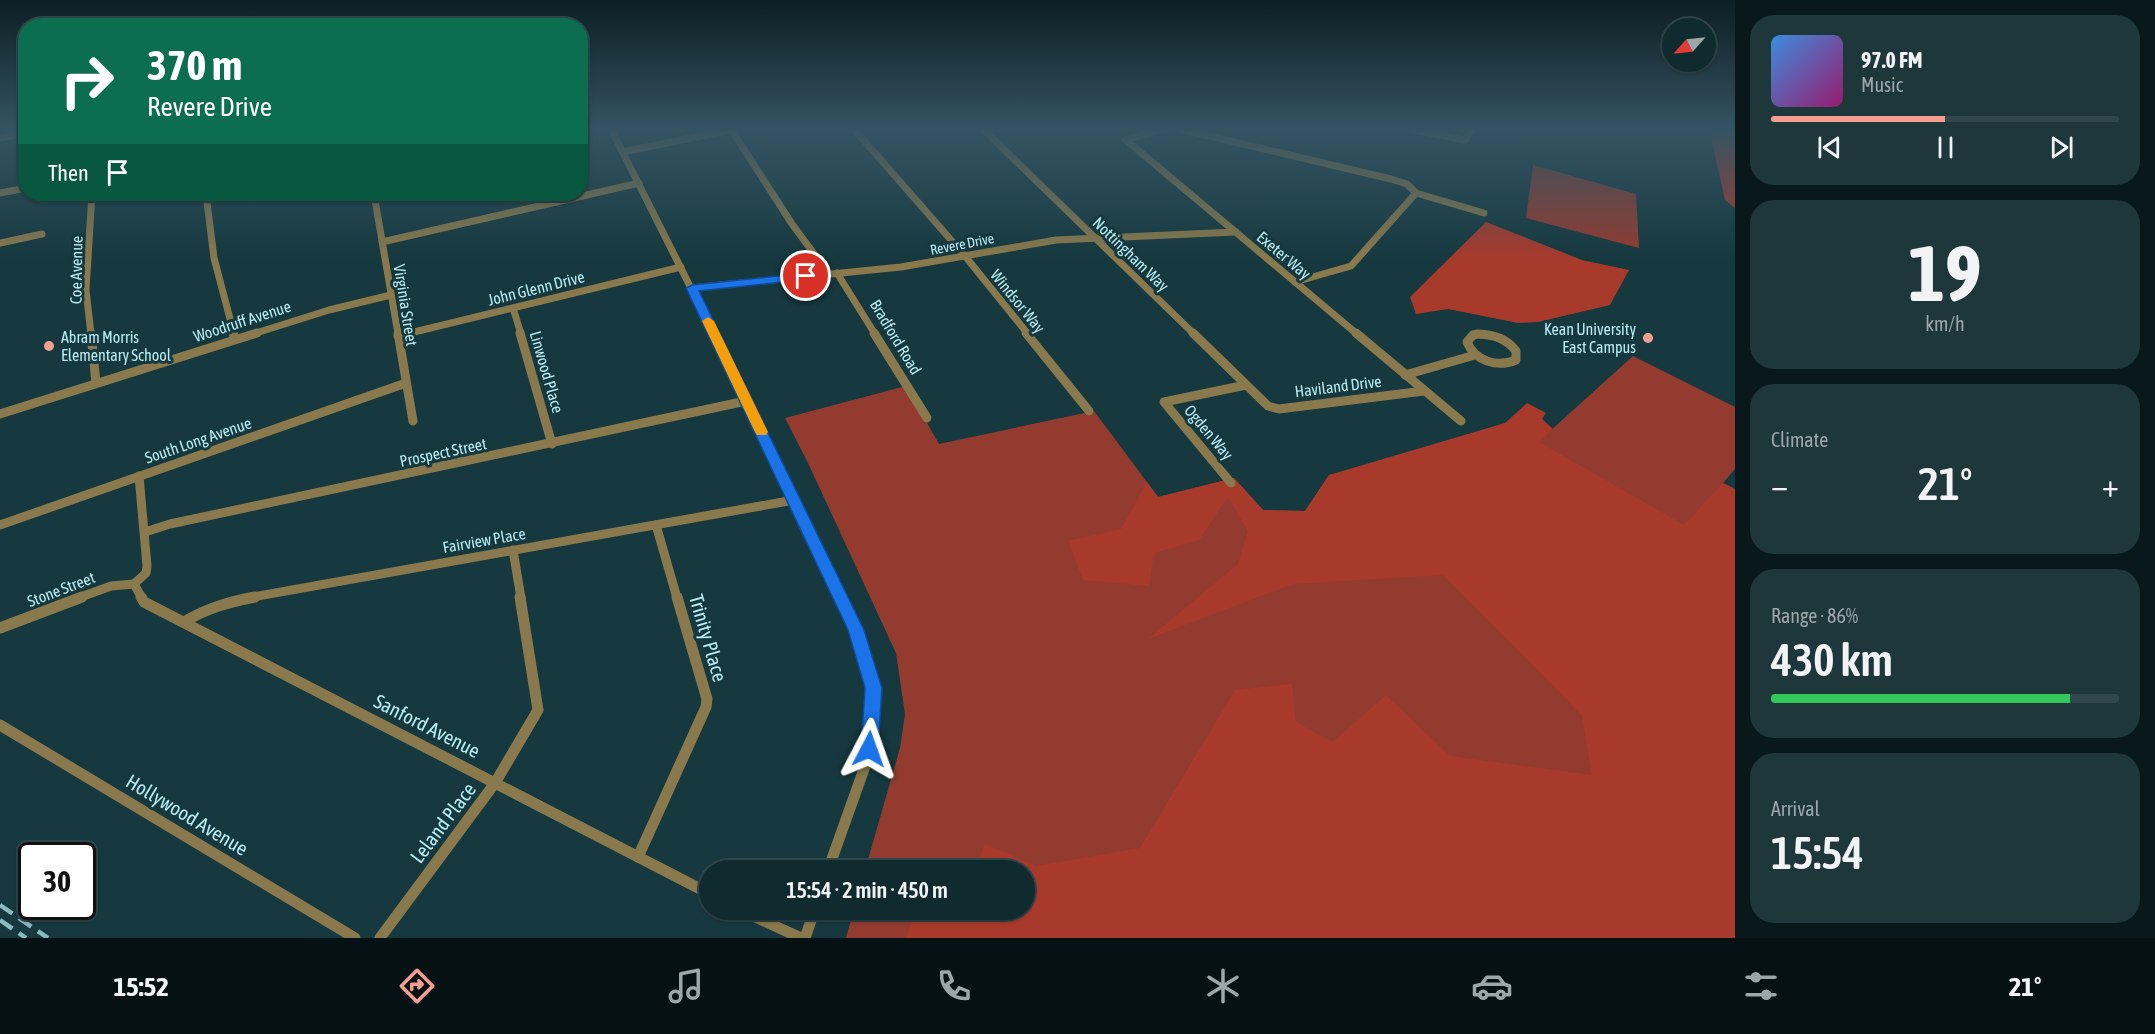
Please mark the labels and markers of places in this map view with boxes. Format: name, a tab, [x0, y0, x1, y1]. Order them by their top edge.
pin	[780, 250, 831, 301]
place label: Kean University East Campus	[1544, 320, 1636, 357]
place label: Abram Morris Elementary School	[61, 328, 172, 365]
marker: Kean University East Campus	[1641, 331, 1655, 345]
marker: Abram Morris Elementary School	[42, 339, 56, 353]

